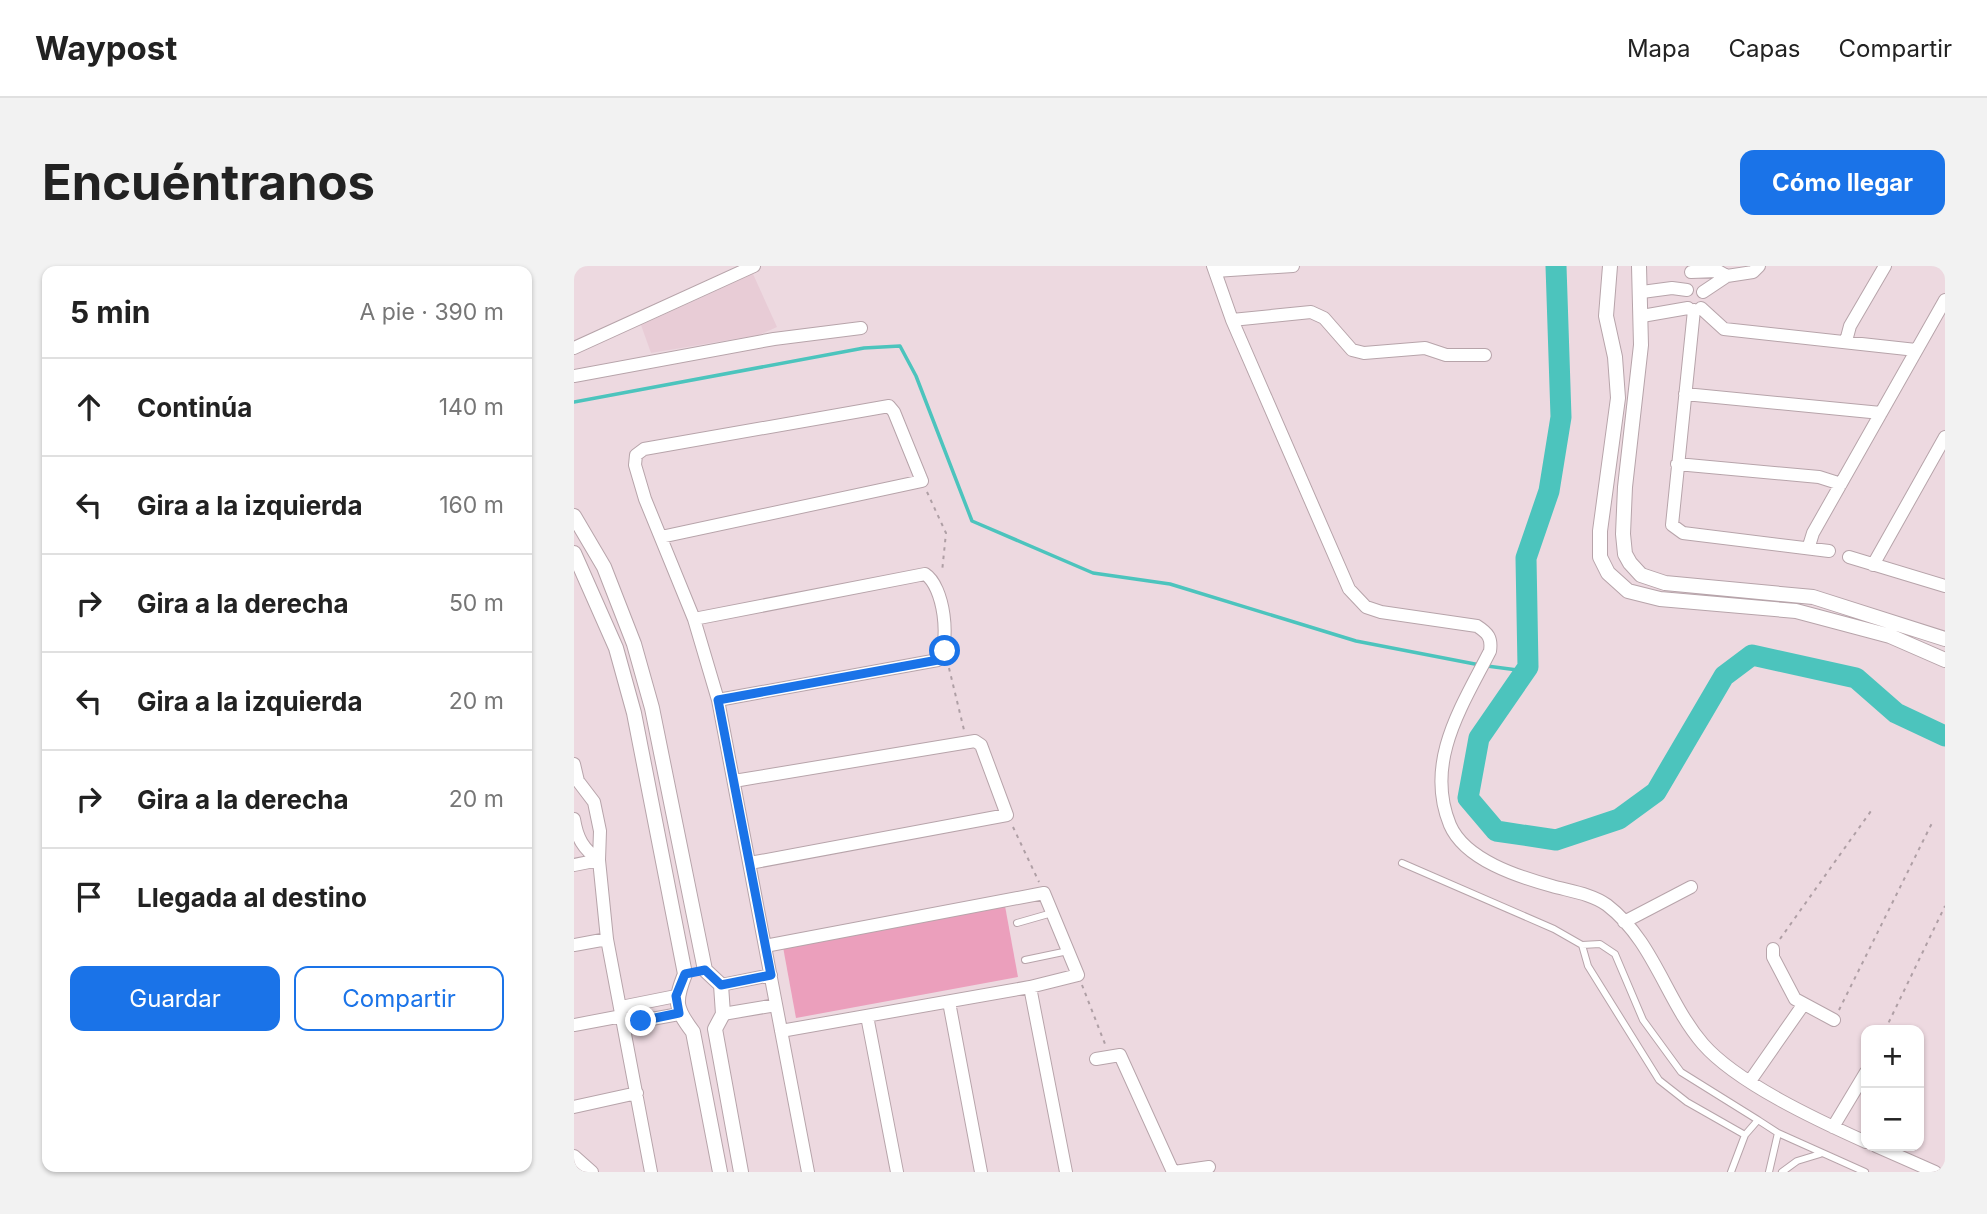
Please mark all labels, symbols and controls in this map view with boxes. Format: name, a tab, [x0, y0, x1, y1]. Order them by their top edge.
text: Waypost	[35, 28, 177, 68]
text: Mapa	[1627, 34, 1690, 63]
text: Capas	[1728, 34, 1801, 63]
text: Compartir	[1839, 34, 1952, 63]
button: Cómo llegar	[1740, 150, 1945, 215]
text: Encuéntranos	[42, 153, 375, 212]
text: 5 min	[70, 294, 150, 330]
text: A pie · 390 m	[359, 298, 504, 326]
icon: ahead	[70, 388, 108, 426]
text: Continúa	[137, 392, 252, 423]
text: 140 m	[439, 393, 504, 421]
icon: left	[70, 486, 108, 524]
text: Gira a la izquierda	[137, 490, 363, 521]
text: 160 m	[439, 491, 504, 519]
icon: right	[70, 584, 108, 622]
text: Gira a la derecha	[137, 588, 349, 619]
text: 50 m	[449, 589, 504, 617]
route start	[929, 635, 960, 666]
icon: left	[70, 682, 108, 720]
text: Gira a la izquierda	[137, 686, 363, 717]
text: 20 m	[449, 687, 504, 715]
icon: right	[70, 780, 108, 818]
text: Gira a la derecha	[137, 784, 349, 815]
text: 20 m	[449, 785, 504, 813]
icon: arrive	[70, 878, 108, 916]
text: Llegada al destino	[137, 882, 367, 913]
button: Guardar	[70, 966, 280, 1031]
button: Compartir	[294, 966, 504, 1031]
route end	[625, 1005, 656, 1036]
map controls	[1861, 1025, 1924, 1151]
button: +	[1861, 1025, 1924, 1088]
button: −	[1861, 1088, 1924, 1151]

